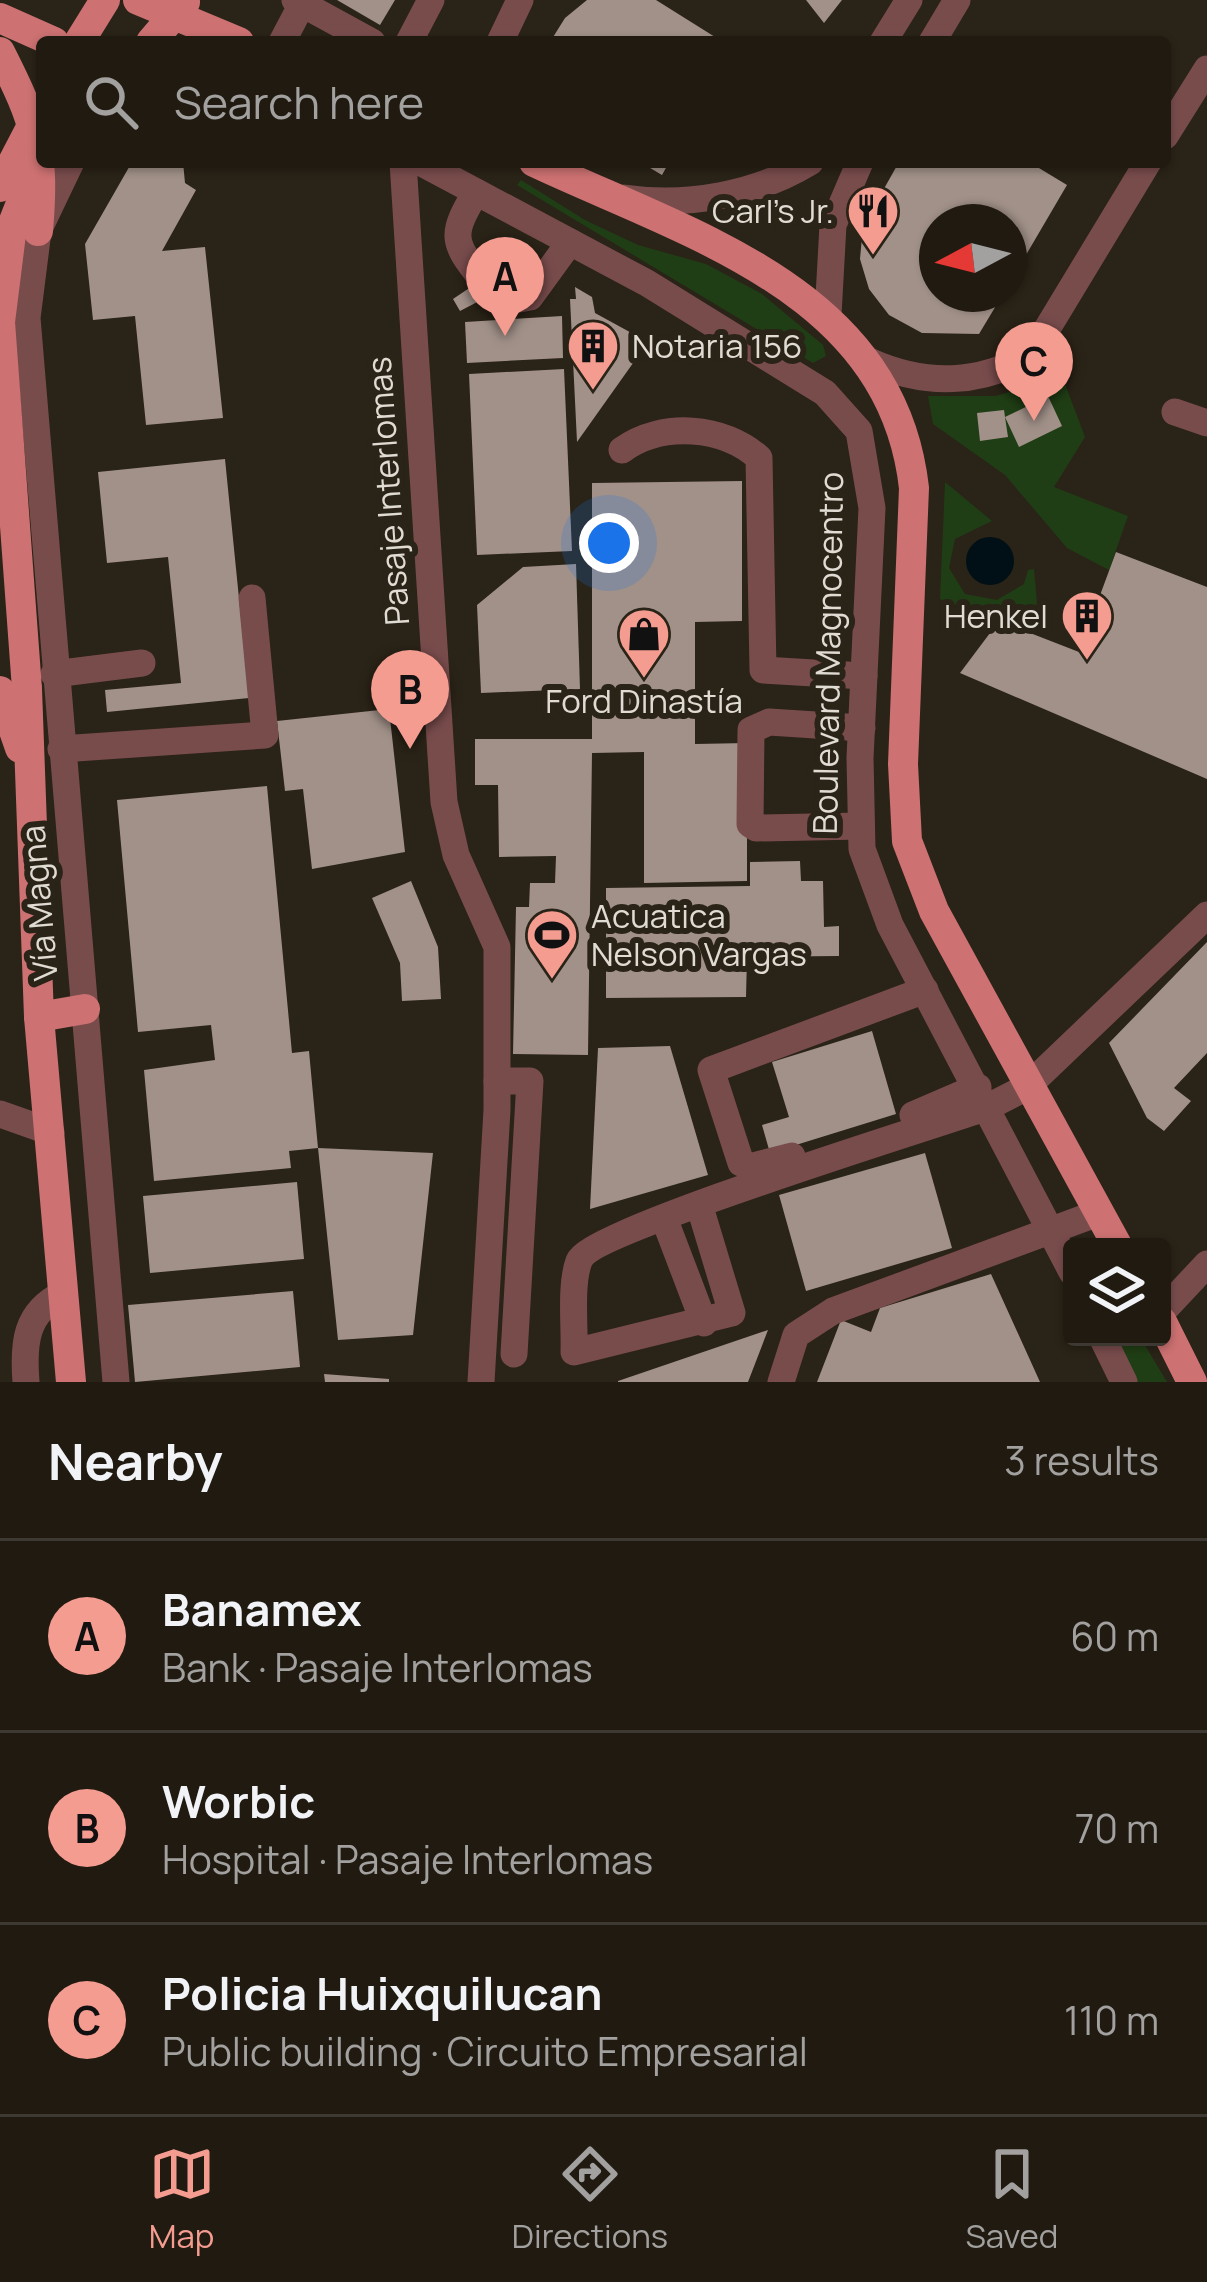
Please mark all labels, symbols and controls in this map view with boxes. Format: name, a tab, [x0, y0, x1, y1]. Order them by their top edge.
search box	[36, 36, 1171, 168]
icon: search	[78, 69, 144, 135]
text: Search here	[174, 71, 424, 133]
restaurant icon: Carl's Jr.	[845, 183, 901, 257]
place label: Carl's Jr.	[712, 188, 834, 233]
north arrow	[919, 204, 1027, 312]
pin: A	[466, 237, 544, 336]
building icon: Notaria 156	[565, 318, 621, 392]
pin: C	[995, 322, 1073, 421]
place label: Notaria 156	[632, 323, 803, 368]
street label: Pasaje Interlomas	[356, 355, 419, 627]
street label: Boulevard Magnocentro	[802, 471, 853, 835]
your location	[579, 513, 639, 573]
building icon: Henkel	[1059, 588, 1115, 662]
place label: Henkel	[944, 593, 1048, 638]
shop icon: Ford Dinastía	[616, 606, 672, 680]
pin: B	[371, 650, 449, 749]
place label: Ford Dinastía	[545, 678, 743, 723]
street label: Vía Magna	[9, 824, 68, 982]
place label: Acuatica Nelson Vargas	[591, 893, 807, 976]
sports icon: Acuatica Nelson Vargas	[524, 907, 580, 981]
map controls	[1063, 1238, 1171, 1346]
button: layers	[1063, 1238, 1171, 1346]
text: Nearby	[48, 1426, 223, 1495]
text: 3 results	[1004, 1433, 1159, 1487]
text: Banamex	[162, 1578, 362, 1640]
text: A	[74, 1609, 100, 1663]
text: 60 m	[1070, 1609, 1159, 1663]
text: Bank · Pasaje Interlomas	[162, 1640, 593, 1694]
text: Worbic	[162, 1770, 315, 1832]
text: B	[75, 1801, 99, 1855]
text: 70 m	[1075, 1801, 1159, 1855]
text: Hospital · Pasaje Interlomas	[162, 1832, 653, 1886]
text: Policia Huixquilucan	[162, 1962, 602, 2024]
text: C	[73, 1993, 101, 2047]
text: 110 m	[1064, 1993, 1159, 2047]
text: Public building · Circuito Empresarial	[162, 2024, 808, 2078]
tab: Map	[149, 2141, 215, 2258]
tab: Directions	[512, 2141, 668, 2258]
tab: Saved	[965, 2141, 1058, 2258]

